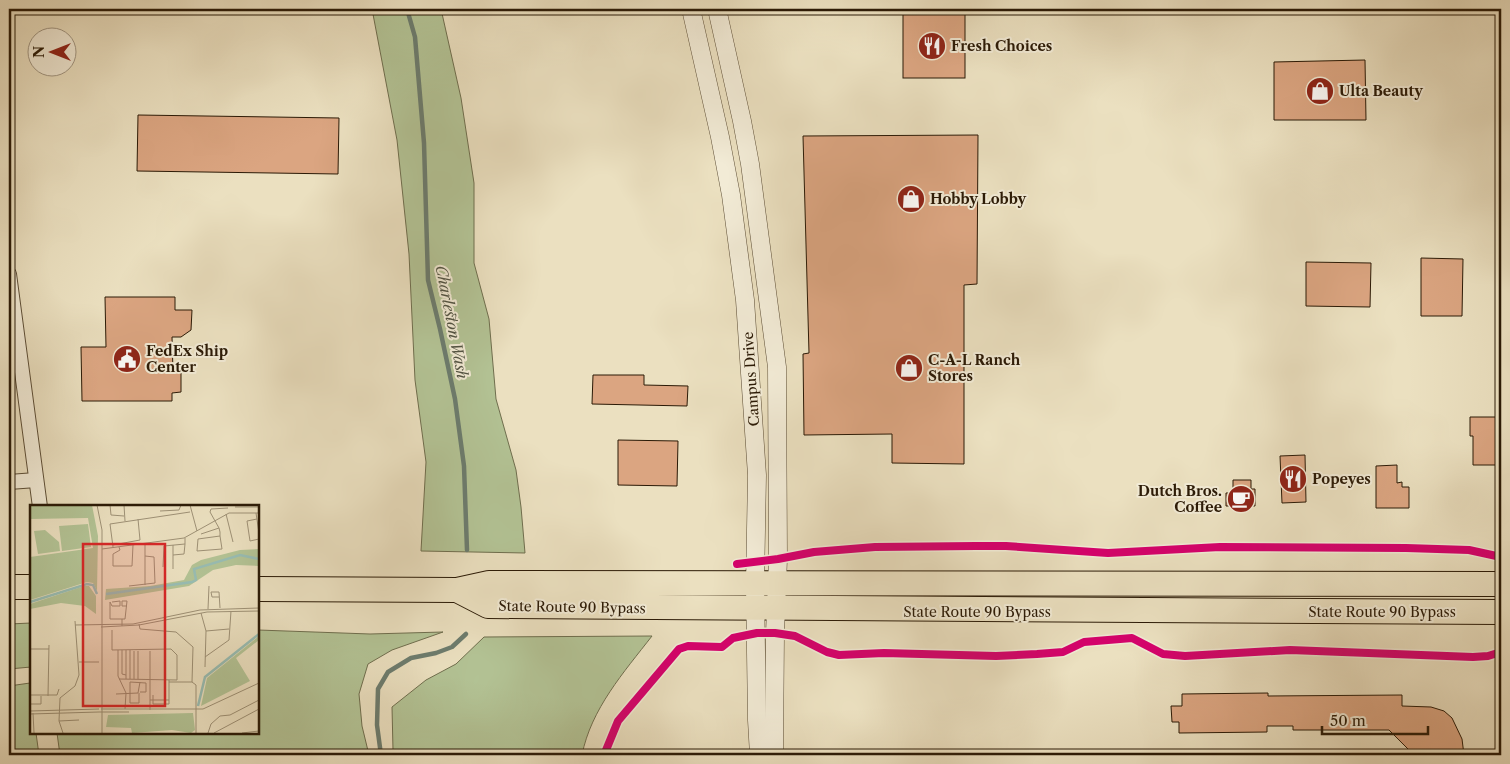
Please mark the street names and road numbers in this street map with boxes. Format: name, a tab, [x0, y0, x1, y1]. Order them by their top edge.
street label: Campus Drive	[739, 331, 763, 427]
street label: State Route 90 Bypass	[498, 597, 646, 617]
street label: State Route 90 Bypass	[903, 603, 1051, 621]
street label: State Route 90 Bypass	[1308, 603, 1456, 621]

